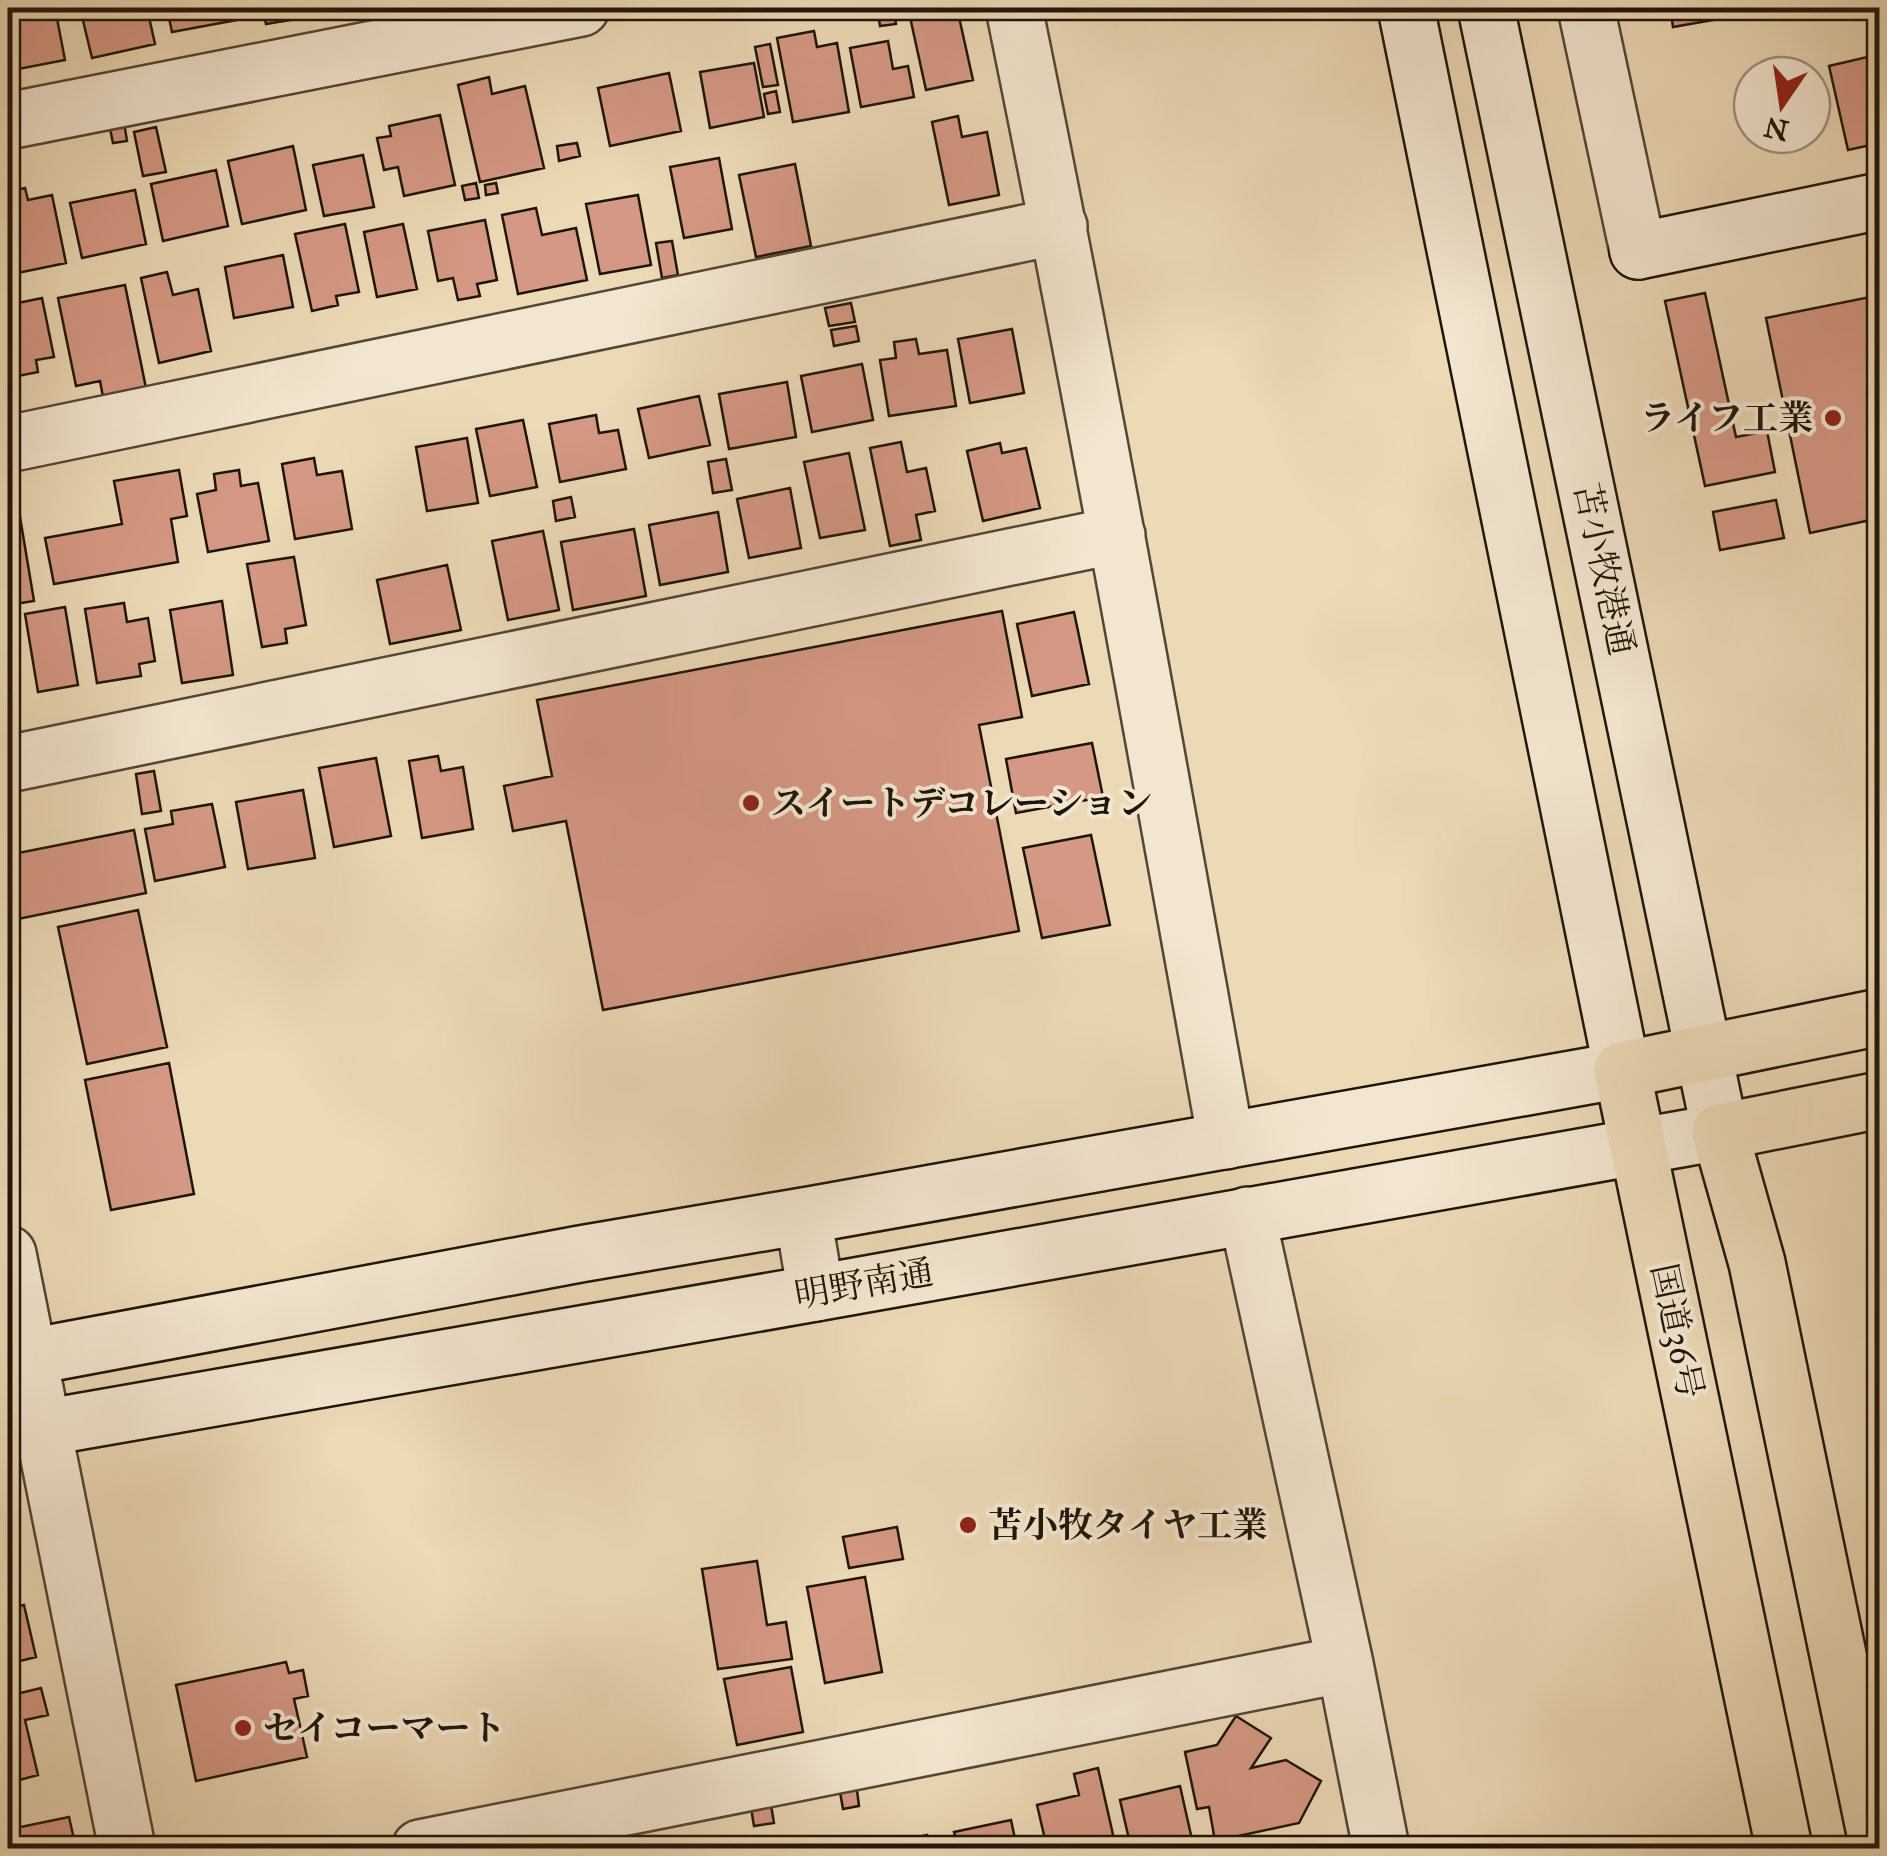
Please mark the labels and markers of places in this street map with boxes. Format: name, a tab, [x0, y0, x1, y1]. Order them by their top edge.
place label: ライフ工業	[1640, 397, 1813, 440]
marker: ライフ工業	[1822, 407, 1844, 429]
place label: スイートデコレーション	[771, 782, 1153, 825]
marker: スイートデコレーション	[740, 792, 762, 814]
place label: 苫小牧タイヤ工業	[988, 1504, 1267, 1547]
marker: 苫小牧タイヤ工業	[957, 1514, 979, 1536]
place label: セイコーマート	[263, 1707, 506, 1750]
marker: セイコーマート	[232, 1717, 254, 1739]

